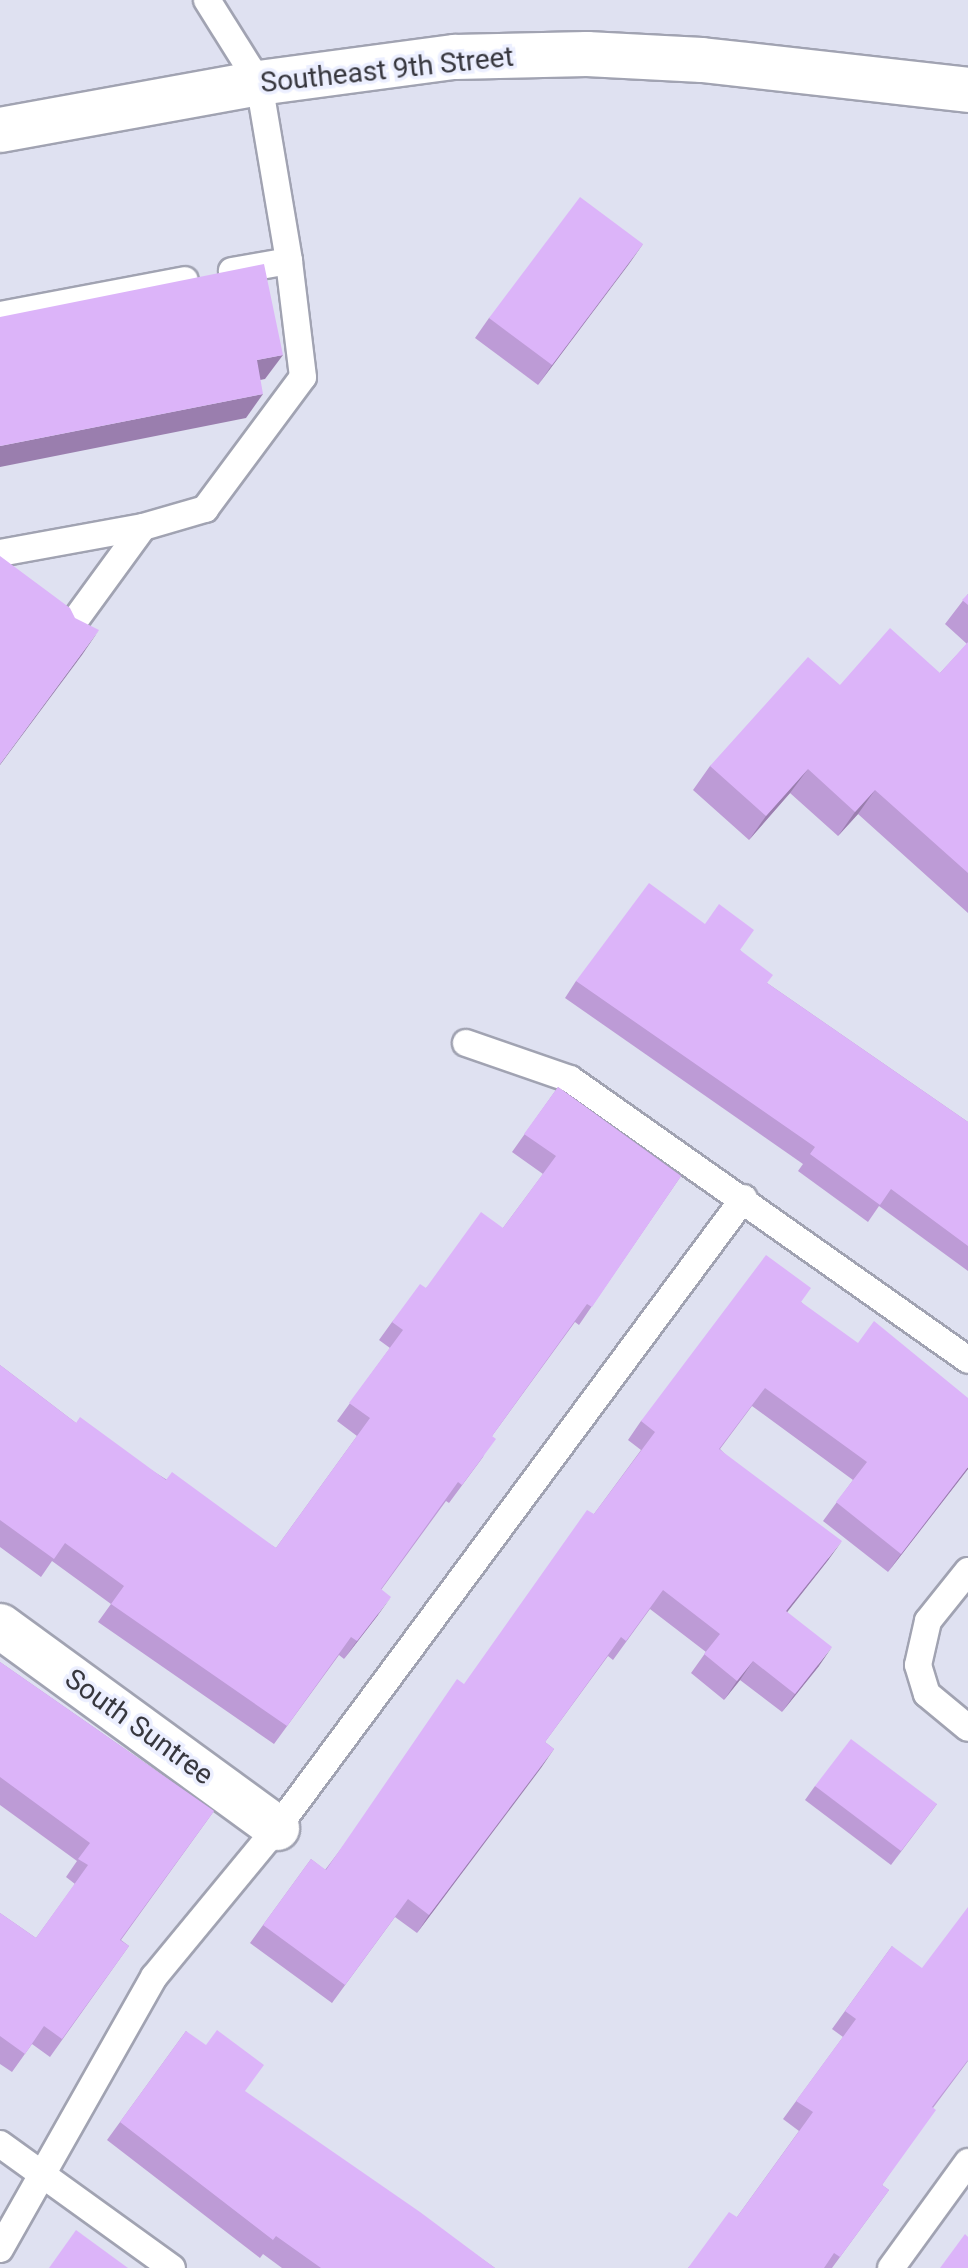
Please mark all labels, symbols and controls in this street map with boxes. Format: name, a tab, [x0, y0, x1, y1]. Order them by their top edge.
street label: Southeast 9th Street	[259, 40, 515, 100]
street label: South Suntree	[58, 1662, 220, 1792]

